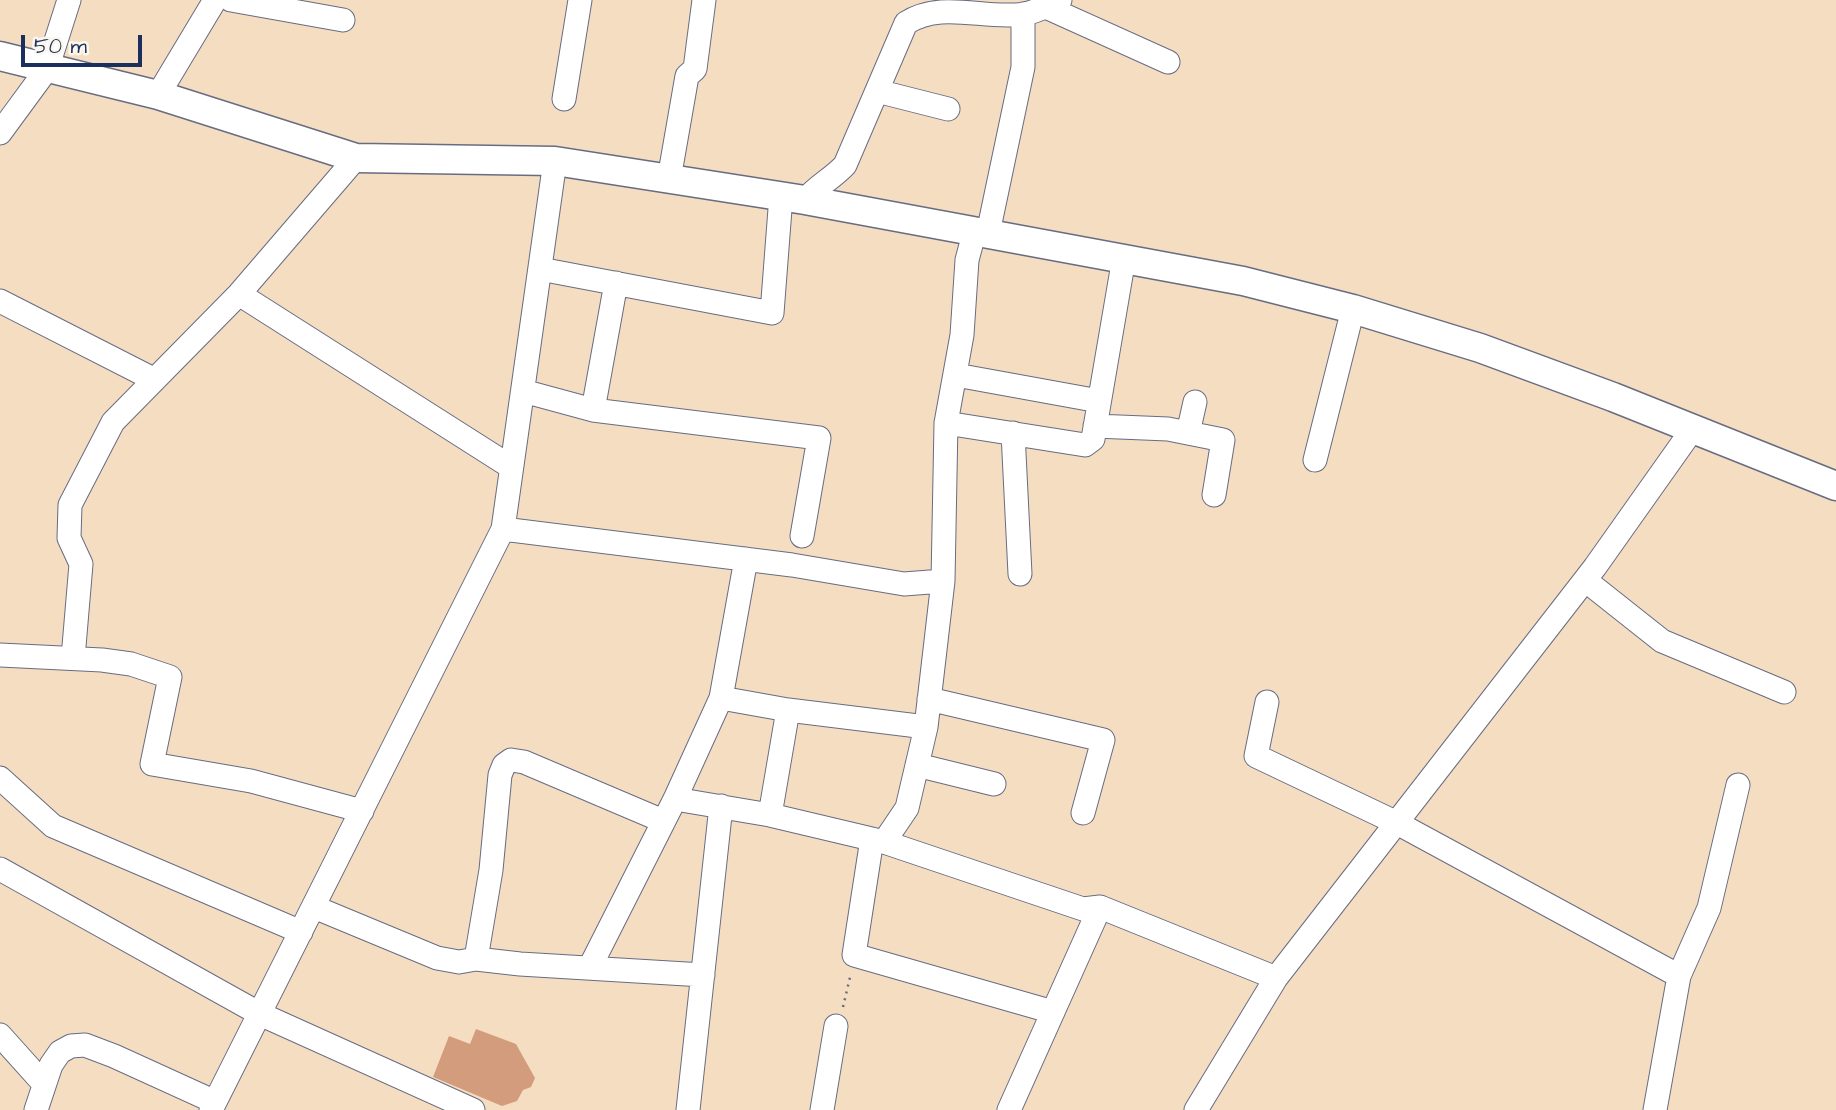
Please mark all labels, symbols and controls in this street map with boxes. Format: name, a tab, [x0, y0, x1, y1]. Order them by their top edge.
scale bar	[24, 21, 145, 65]
text: 50 m	[34, 32, 87, 61]

